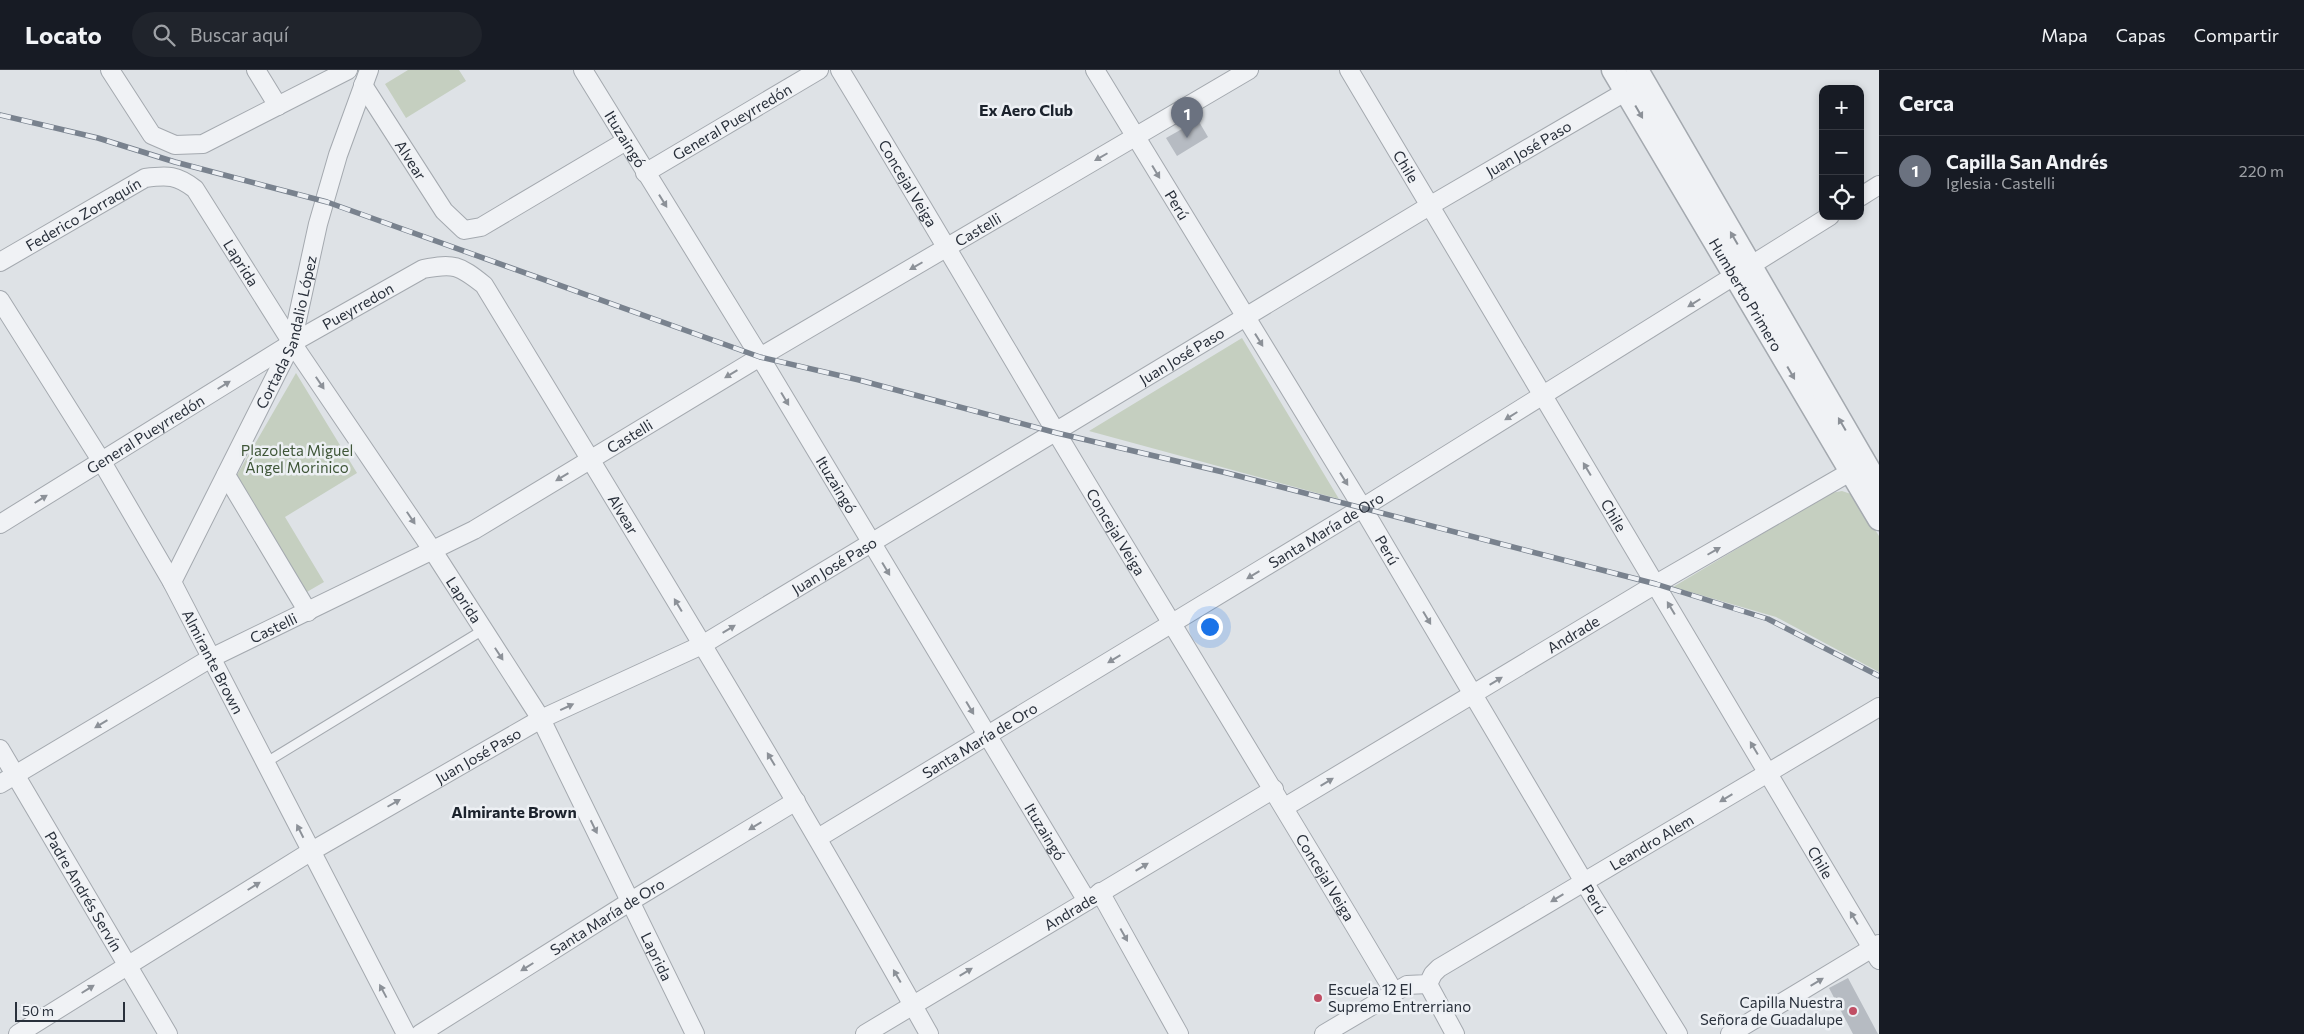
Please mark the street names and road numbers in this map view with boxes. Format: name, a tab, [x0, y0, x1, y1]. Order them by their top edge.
street label: General Pueyrredón	[669, 79, 795, 164]
street label: Ituzaingó	[601, 107, 650, 171]
street label: Juan José Paso	[1482, 116, 1574, 180]
street label: Concejal Veiga	[875, 136, 941, 230]
street label: Alvear	[392, 137, 430, 183]
street label: Chile	[1390, 147, 1423, 186]
street label: Federico Zorraquín	[22, 173, 144, 254]
street label: Perú	[1161, 187, 1193, 223]
street label: Castelli	[951, 209, 1004, 250]
street label: Humberto Primero	[1706, 235, 1787, 354]
street label: Laprida	[220, 236, 263, 289]
street label: Cortada Sandalio López	[251, 254, 320, 412]
street label: Pueyrredon	[319, 279, 397, 333]
street label: Juan José Paso	[1136, 323, 1227, 388]
street label: General Pueyrredón	[83, 391, 207, 477]
street label: Castelli	[603, 415, 656, 457]
street label: Ituzaingó	[813, 453, 861, 516]
street label: Concejal Veiga	[1083, 485, 1149, 579]
street label: Santa María de Oro	[1265, 488, 1387, 572]
street label: Alvear	[605, 491, 643, 537]
street label: Chile	[1597, 496, 1631, 535]
street label: Perú	[1372, 532, 1403, 568]
street label: Juan José Paso	[788, 533, 880, 598]
street label: Laprida	[443, 573, 486, 626]
street label: Almirante Brown	[179, 606, 248, 717]
street label: Castelli	[247, 609, 300, 647]
street label: Andrade	[1544, 611, 1603, 657]
street label: Santa María de Oro	[919, 698, 1040, 782]
street label: Juan José Paso	[432, 723, 524, 787]
street label: Ituzaingó	[1021, 800, 1069, 864]
street label: Leandro Alem	[1606, 810, 1697, 874]
street label: Padre Andrés Servín	[41, 828, 126, 954]
street label: Concejal Veiga	[1292, 830, 1359, 924]
street label: Chile	[1804, 843, 1837, 882]
street label: Santa María de Oro	[547, 874, 668, 959]
street label: Perú	[1579, 881, 1611, 917]
street label: Andrade	[1041, 889, 1100, 934]
street label: Laprida	[638, 929, 676, 984]

